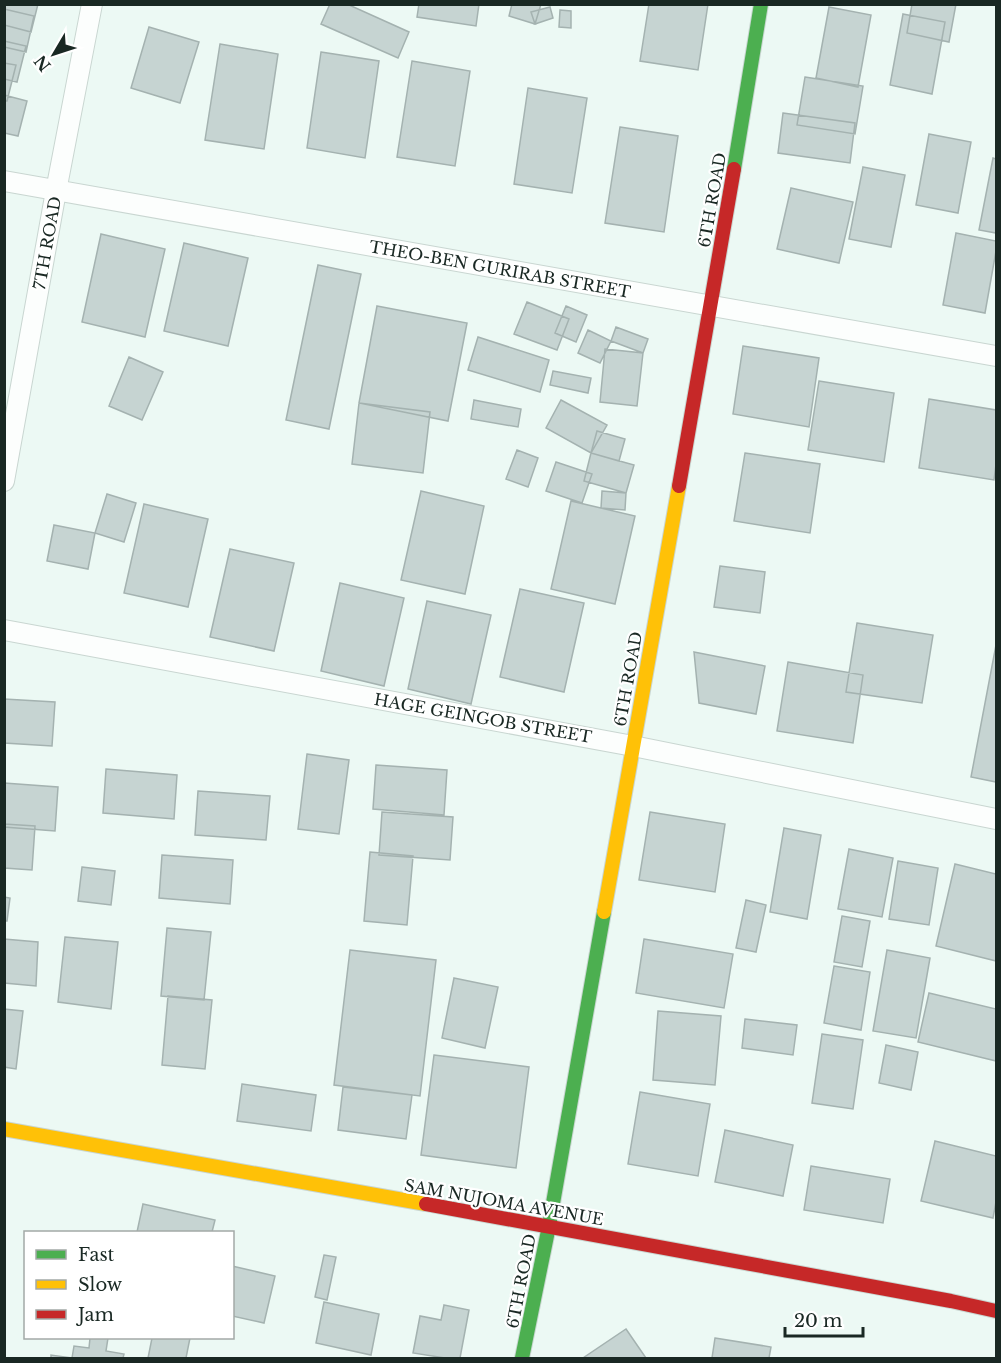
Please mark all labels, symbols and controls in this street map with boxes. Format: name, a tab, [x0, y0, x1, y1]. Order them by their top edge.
north arrow	[24, 24, 84, 84]
text: N	[30, 51, 55, 76]
street label: 6TH ROAD	[694, 151, 730, 249]
street label: 7TH ROAD	[29, 195, 65, 291]
street label: THEO-BEN GURIRAB STREET	[368, 236, 632, 302]
street label: 6TH ROAD	[610, 630, 646, 728]
street label: HAGE GEINGOB STREET	[373, 689, 594, 747]
street label: SAM NUJOMA AVENUE	[403, 1175, 605, 1229]
legend	[24, 1231, 234, 1339]
street label: 6TH ROAD	[502, 1232, 540, 1330]
text: Fast	[78, 1244, 115, 1266]
text: Slow	[78, 1274, 123, 1296]
scale bar	[785, 1300, 863, 1338]
text: Jam	[76, 1304, 114, 1326]
text: 20 m	[794, 1310, 842, 1332]

